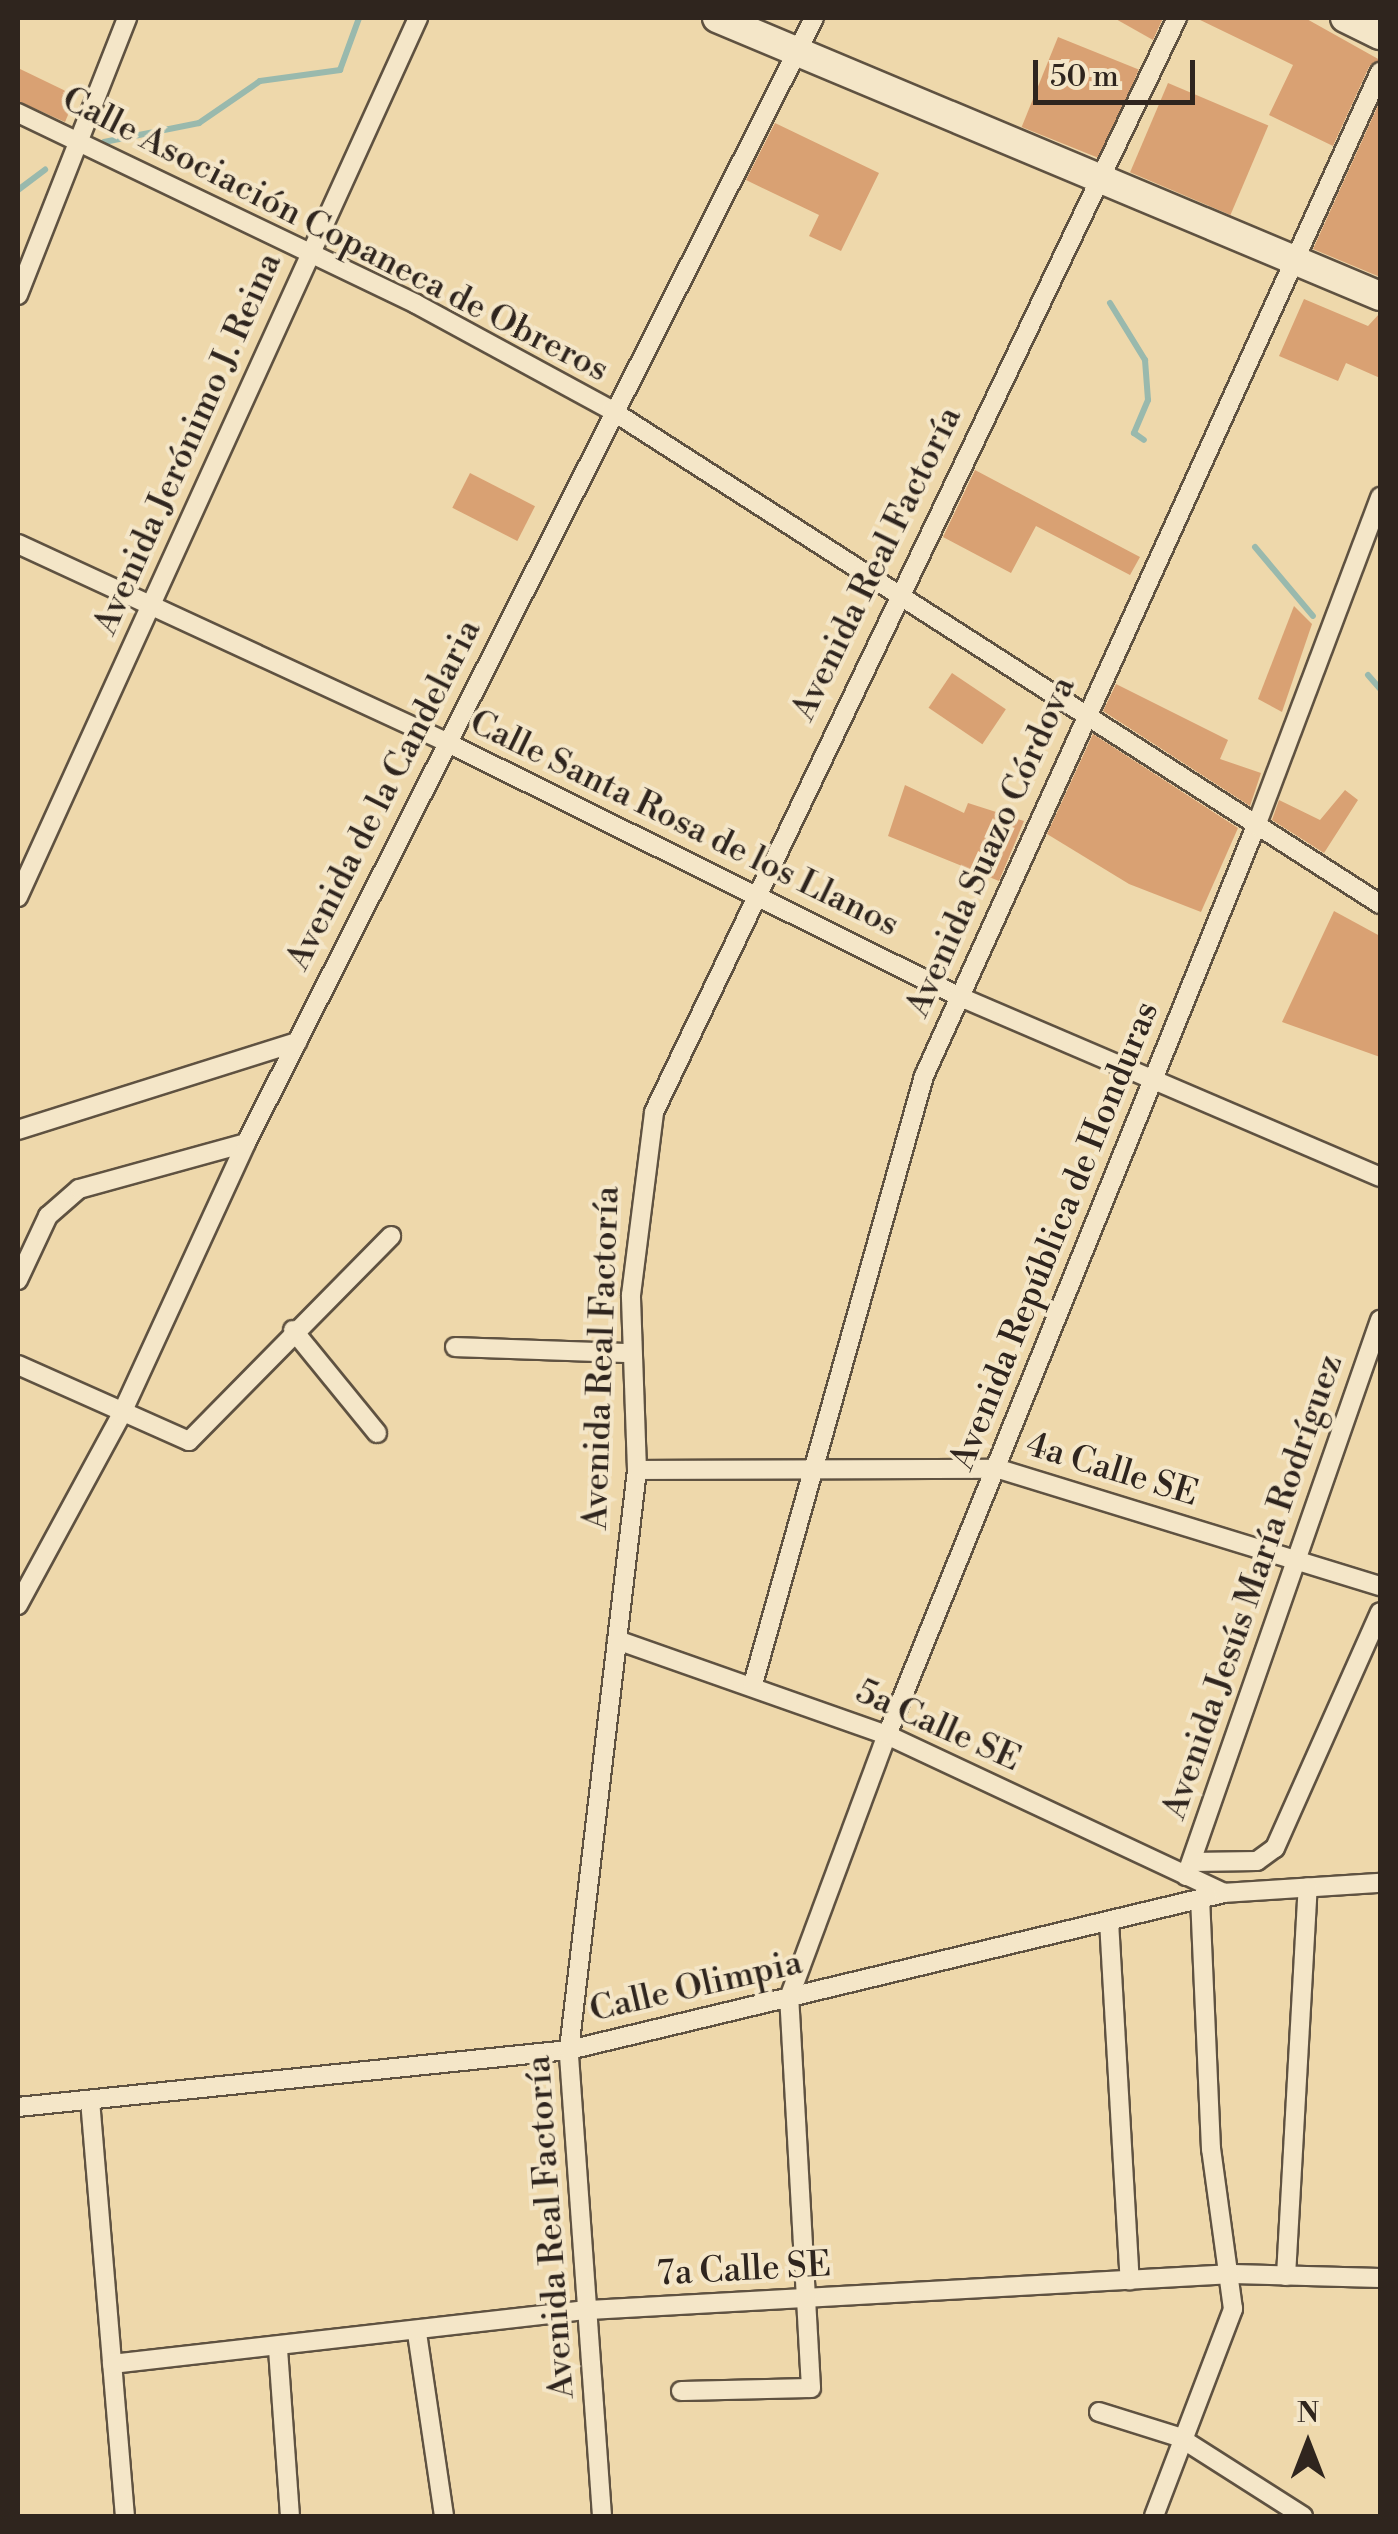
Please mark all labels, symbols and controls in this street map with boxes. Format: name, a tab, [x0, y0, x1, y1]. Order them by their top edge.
scale bar	[1038, 40, 1200, 102]
text: 50 m	[1050, 58, 1119, 96]
street label: Calle Asociación Copaneca de Obreros	[55, 78, 615, 392]
street label: Avenida Jerónimo J. Reina	[85, 247, 291, 641]
street label: Avenida Real Factoría	[783, 400, 971, 728]
street label: Avenida de la Candelaria	[277, 613, 491, 977]
street label: Avenida Suazo Córdova	[897, 670, 1085, 1024]
street label: Calle Santa Rosa de los Llanos	[463, 702, 905, 946]
street label: Avenida República de Honduras	[942, 996, 1168, 1476]
street label: Avenida Real Factoría	[575, 1185, 629, 1531]
street label: Avenida Jesús María Rodríguez	[1154, 1349, 1352, 1825]
street label: 4a Calle SE	[1021, 1424, 1203, 1516]
street label: 5a Calle SE	[849, 1671, 1027, 1781]
street label: Calle Olimpia	[586, 1942, 806, 2032]
street label: Avenida Real Factoría	[518, 2054, 584, 2400]
street label: 7a Calle SE	[656, 2244, 832, 2296]
north arrow	[1258, 2394, 1358, 2494]
text: N	[1297, 2396, 1319, 2431]

